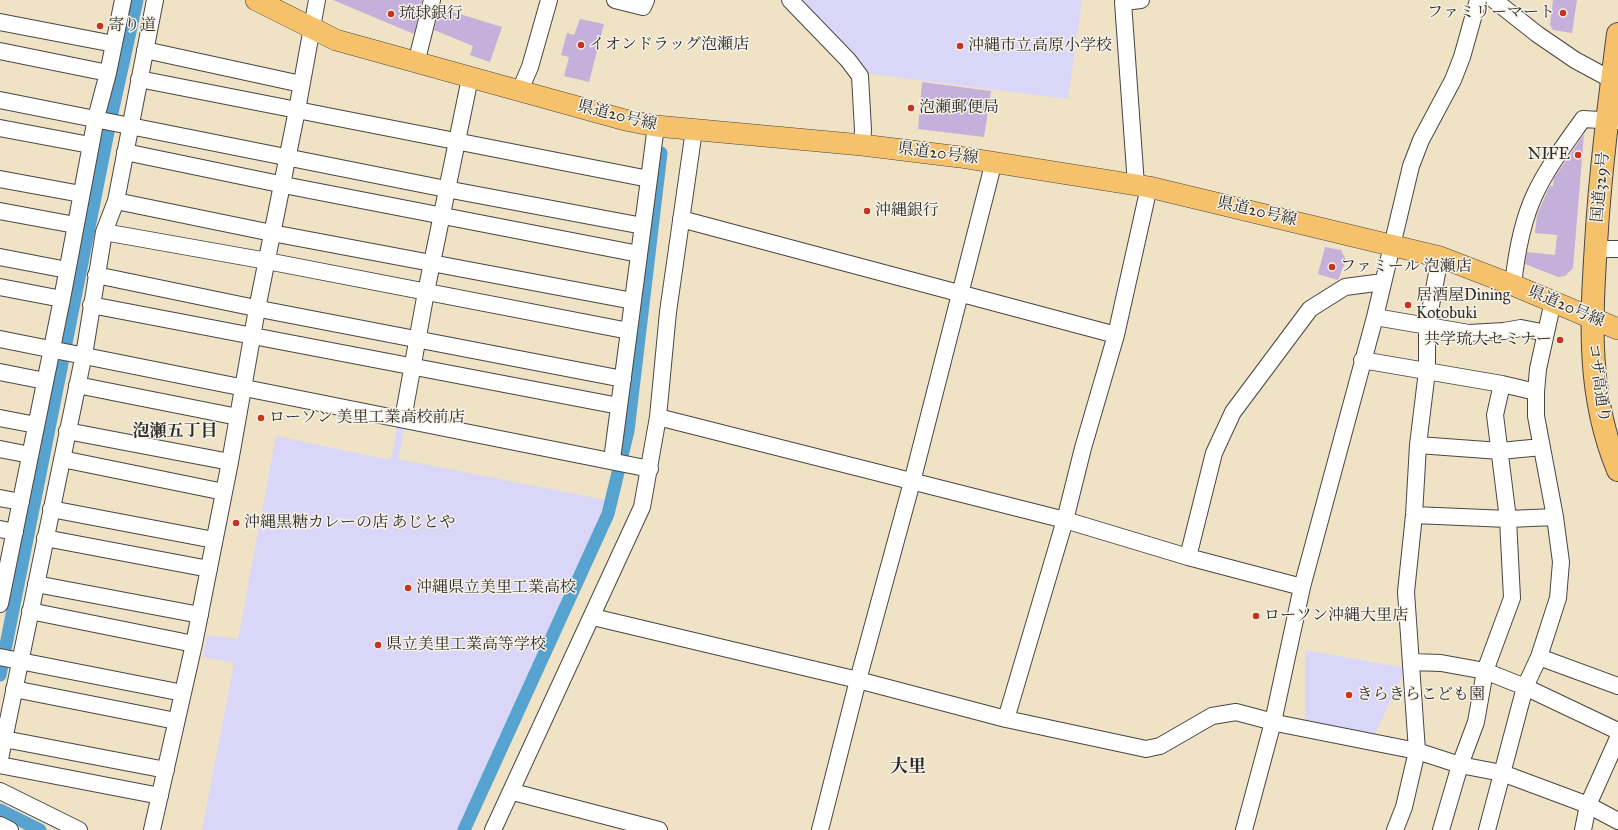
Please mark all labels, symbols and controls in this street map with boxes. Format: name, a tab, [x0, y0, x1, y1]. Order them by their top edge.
place label: ファミリーマート	[1427, 3, 1555, 23]
place label: 琉球銀行	[399, 4, 463, 24]
marker: ファミリーマート	[1558, 8, 1568, 18]
marker: 琉球銀行	[386, 9, 396, 19]
place label: 寄り道	[108, 16, 156, 36]
marker: 寄り道	[95, 21, 105, 31]
place label: イオンドラッグ泡瀬店	[589, 35, 749, 55]
place label: 沖縄市立高原小学校	[968, 36, 1112, 56]
marker: イオンドラッグ泡瀬店	[576, 40, 586, 50]
marker: 沖縄市立高原小学校	[955, 41, 965, 51]
street label: 県道20号線	[575, 97, 659, 135]
place label: 泡瀬郵便局	[919, 98, 999, 118]
marker: 泡瀬郵便局	[906, 103, 916, 113]
street label: 県道20号線	[897, 140, 979, 168]
place label: NIFE	[1528, 145, 1570, 165]
marker: NIFE	[1573, 150, 1583, 160]
street label: 国道329号	[1588, 151, 1614, 223]
street label: 県道20号線	[1215, 194, 1299, 230]
place label: 沖縄銀行	[875, 201, 939, 221]
marker: 沖縄銀行	[862, 206, 872, 216]
place label: ファミール 泡瀬店	[1340, 257, 1471, 277]
marker: ファミール 泡瀬店	[1327, 262, 1337, 272]
street label: 県道20号線	[1525, 282, 1607, 332]
place label: 居酒屋Dining Kotobuki	[1416, 286, 1510, 324]
marker: 居酒屋Dining Kotobuki	[1403, 300, 1413, 310]
place label: 共学琉大セミナー	[1424, 330, 1552, 350]
marker: 共学琉大セミナー	[1555, 335, 1565, 345]
street label: コザ高通り	[1583, 342, 1613, 424]
place label: ローソン 美里工業高校前店	[269, 408, 464, 428]
marker: ローソン 美里工業高校前店	[256, 413, 266, 423]
district label: 泡瀬五丁目	[133, 422, 217, 442]
place label: 沖縄黒糖カレーの店 あじとや	[244, 513, 455, 533]
marker: 沖縄黒糖カレーの店 あじとや	[231, 518, 241, 528]
place label: 沖縄県立美里工業高校	[416, 578, 576, 598]
marker: 沖縄県立美里工業高校	[403, 583, 413, 593]
place label: ローソン沖縄大里店	[1264, 606, 1408, 626]
marker: ローソン沖縄大里店	[1251, 611, 1261, 621]
place label: 県立美里工業高等学校	[386, 635, 546, 655]
marker: 県立美里工業高等学校	[373, 640, 383, 650]
place label: きらきらこども園	[1357, 685, 1485, 705]
marker: きらきらこども園	[1344, 690, 1354, 700]
district label: 大里	[890, 757, 926, 779]

